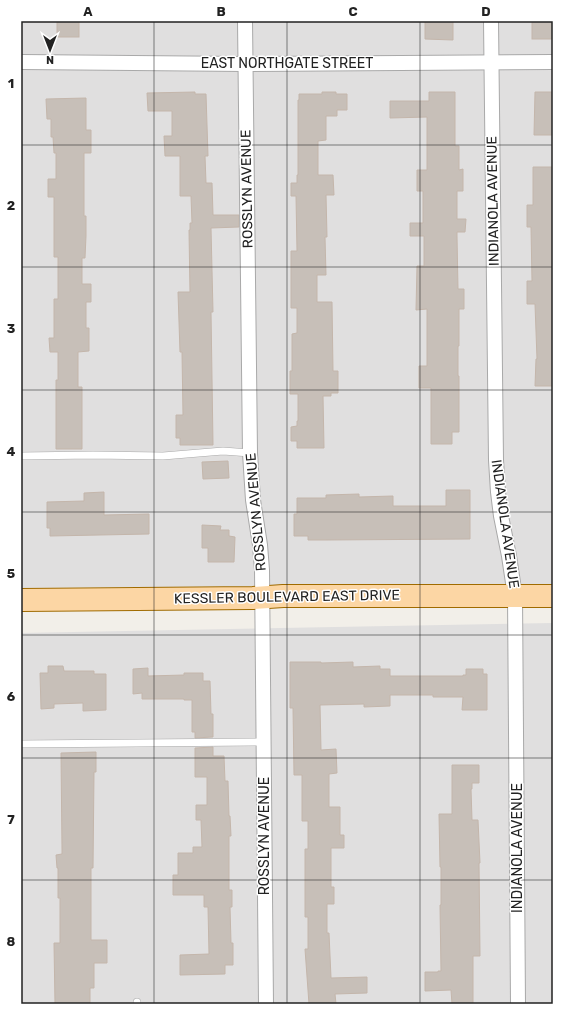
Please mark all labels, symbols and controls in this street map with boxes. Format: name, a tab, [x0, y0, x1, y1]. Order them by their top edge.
text: A	[83, 4, 93, 19]
text: B	[216, 4, 226, 19]
text: C	[348, 4, 358, 19]
text: D	[481, 4, 491, 19]
north arrow	[30, 30, 70, 70]
text: N	[46, 53, 54, 66]
street label: EAST NORTHGATE STREET	[201, 55, 373, 72]
text: 1	[8, 76, 14, 91]
street label: ROSSLYN AVENUE	[237, 130, 257, 248]
street label: INDIANOLA AVENUE	[483, 136, 503, 266]
text: 2	[7, 198, 15, 213]
text: 3	[7, 321, 16, 336]
text: 4	[7, 444, 16, 459]
street label: ROSSLYN AVENUE	[242, 452, 270, 572]
street label: INDIANOLA AVENUE	[488, 458, 522, 590]
text: 5	[7, 566, 15, 581]
street label: KESSLER BOULEVARD EAST DRIVE	[174, 587, 400, 607]
text: 6	[7, 689, 16, 704]
street label: ROSSLYN AVENUE	[256, 777, 273, 895]
street label: INDIANOLA AVENUE	[509, 783, 526, 913]
text: 7	[7, 812, 15, 827]
text: 8	[7, 934, 16, 949]

